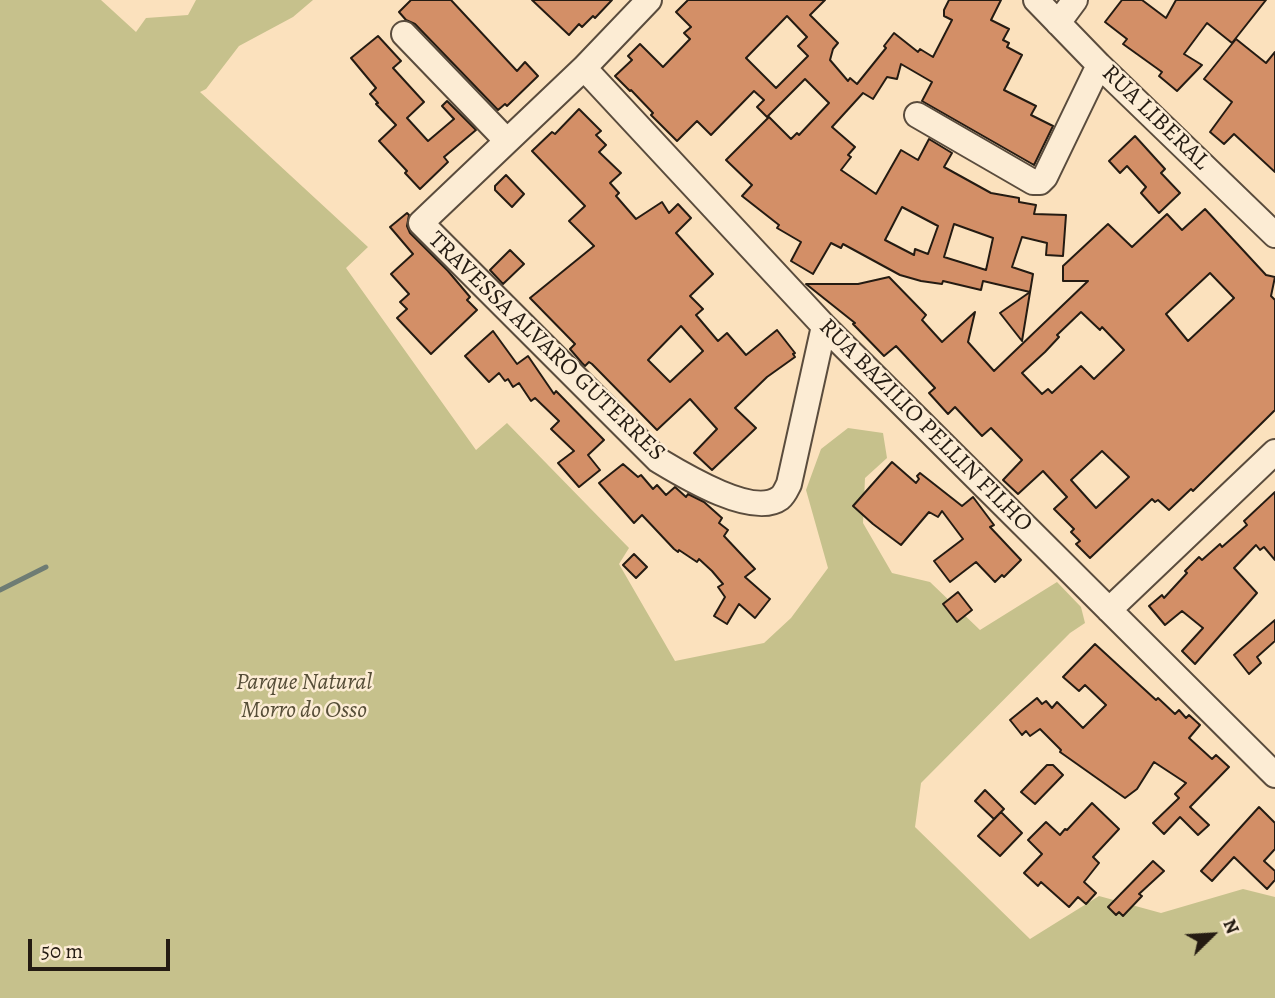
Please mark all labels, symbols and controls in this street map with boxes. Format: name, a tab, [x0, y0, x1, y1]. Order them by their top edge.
street label: RUA LIBERAL	[1095, 59, 1215, 177]
street label: TRAVESSA ALVARO GUTERRES	[422, 226, 670, 468]
street label: RUA BAZILIO PELLIN FILHO	[812, 313, 1038, 539]
park label: Parque Natural Morro do Osso	[236, 669, 372, 725]
north arrow	[1177, 900, 1247, 970]
text: N	[1216, 915, 1246, 938]
scale bar	[32, 925, 173, 969]
text: 50 m	[41, 937, 83, 965]

